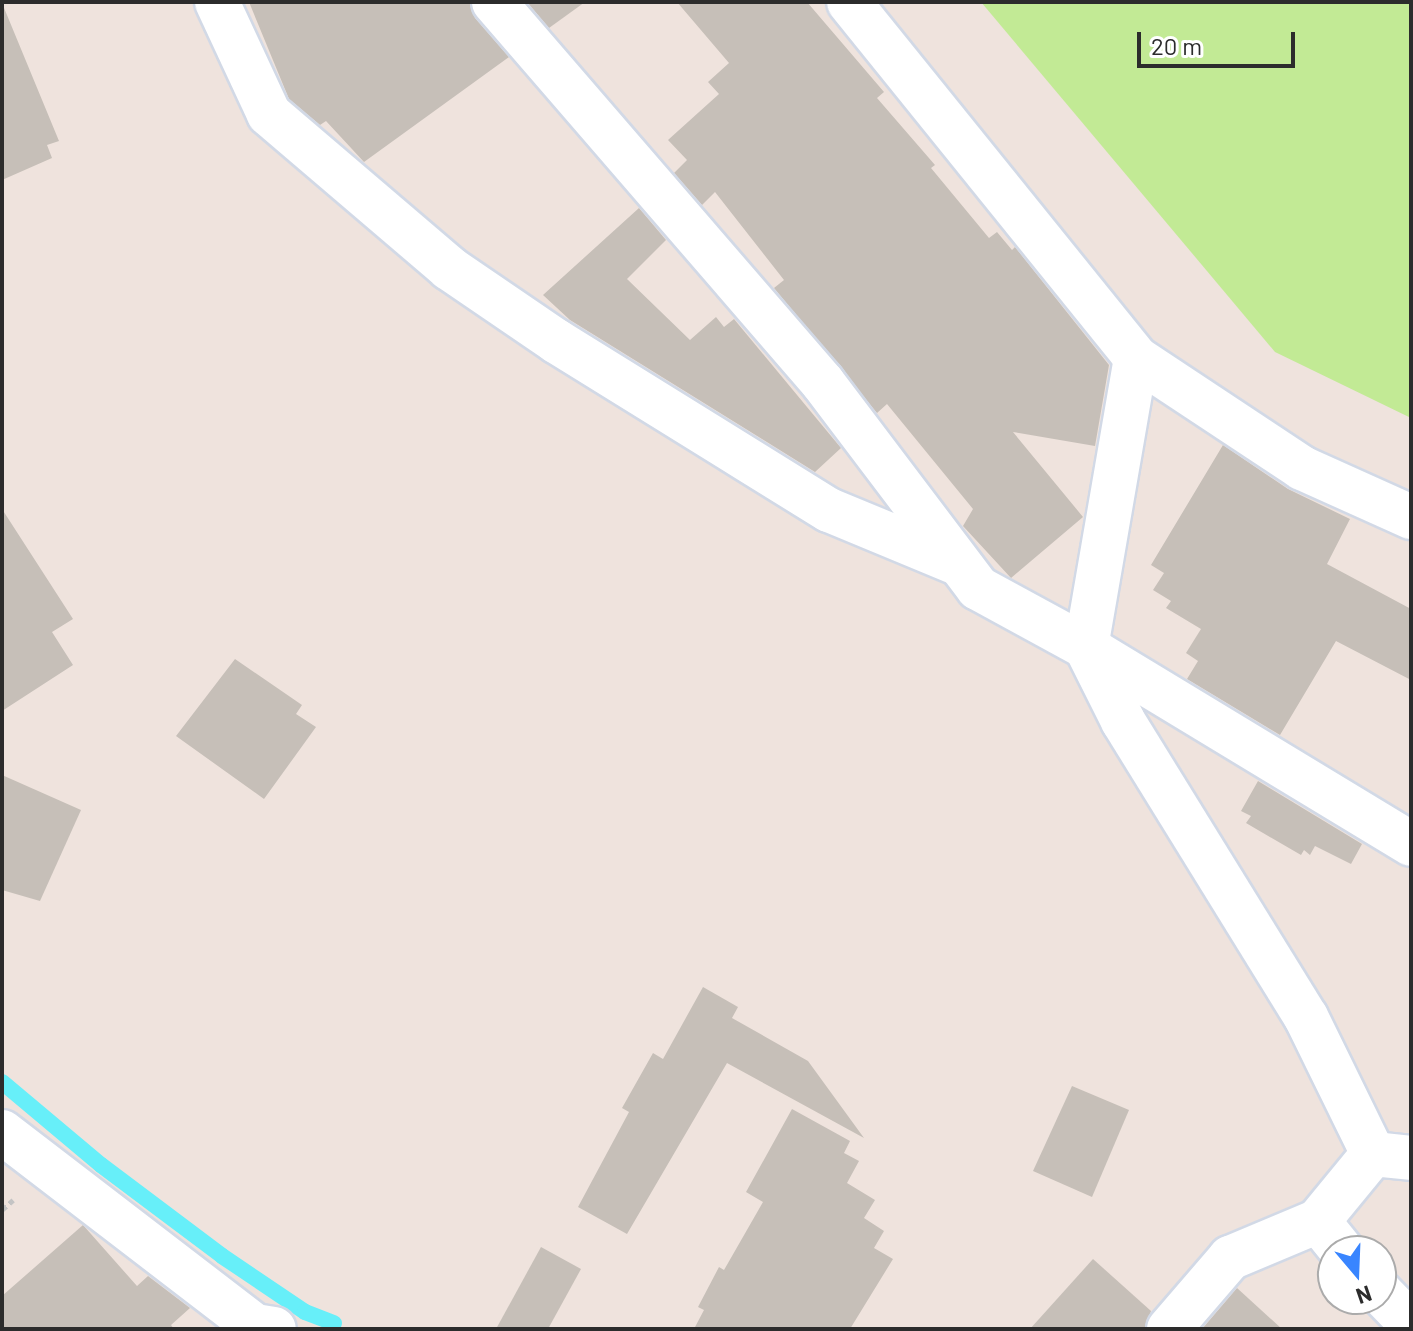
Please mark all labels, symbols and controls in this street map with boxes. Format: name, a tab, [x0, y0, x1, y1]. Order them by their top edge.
scale bar	[1141, 16, 1299, 66]
text: 20 m	[1151, 31, 1202, 60]
north arrow	[1317, 1235, 1397, 1315]
text: N	[1353, 1281, 1375, 1310]

